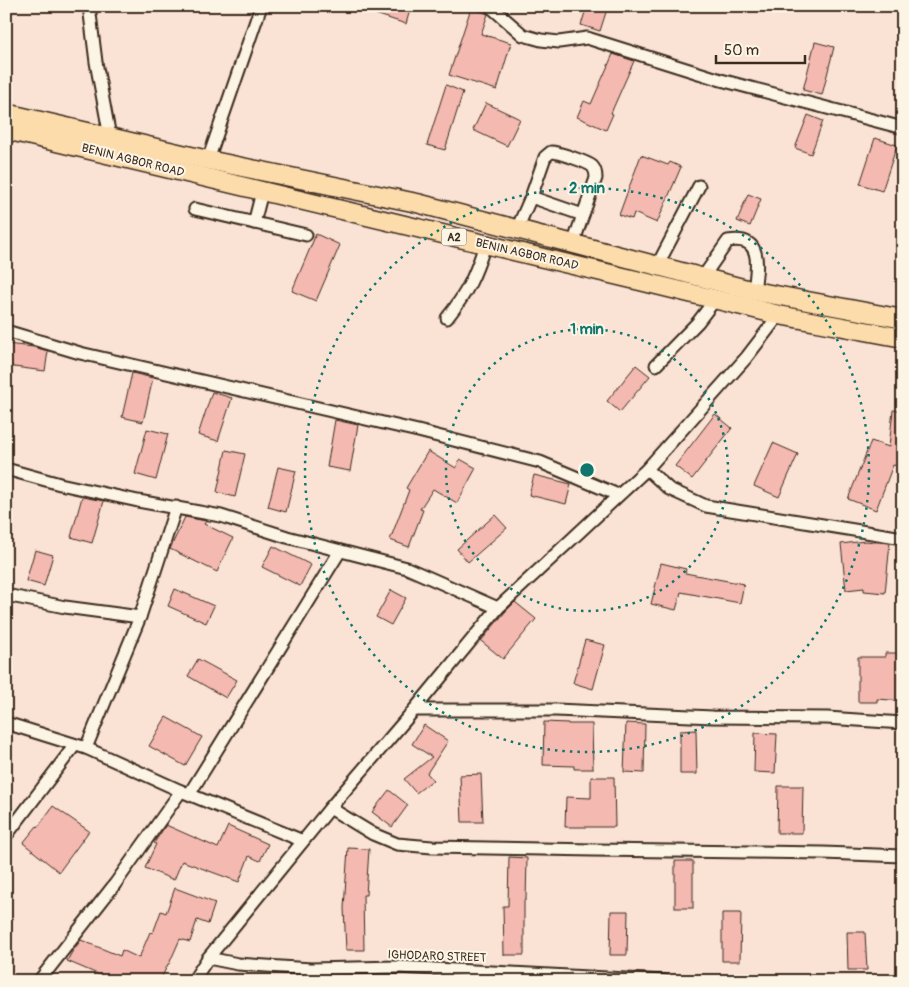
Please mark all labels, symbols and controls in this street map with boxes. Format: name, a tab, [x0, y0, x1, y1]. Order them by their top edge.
scale bar	[716, 32, 805, 64]
text: 50 m	[724, 41, 759, 60]
street label: BENIN AGBOR ROAD	[80, 140, 186, 181]
text: 2 min	[569, 179, 605, 198]
road number: A2	[442, 228, 466, 246]
street label: BENIN AGBOR ROAD	[474, 235, 580, 274]
text: 1 min	[570, 320, 604, 339]
centre of rings	[578, 461, 596, 479]
street label: IGHODARO STREET	[387, 947, 487, 966]

